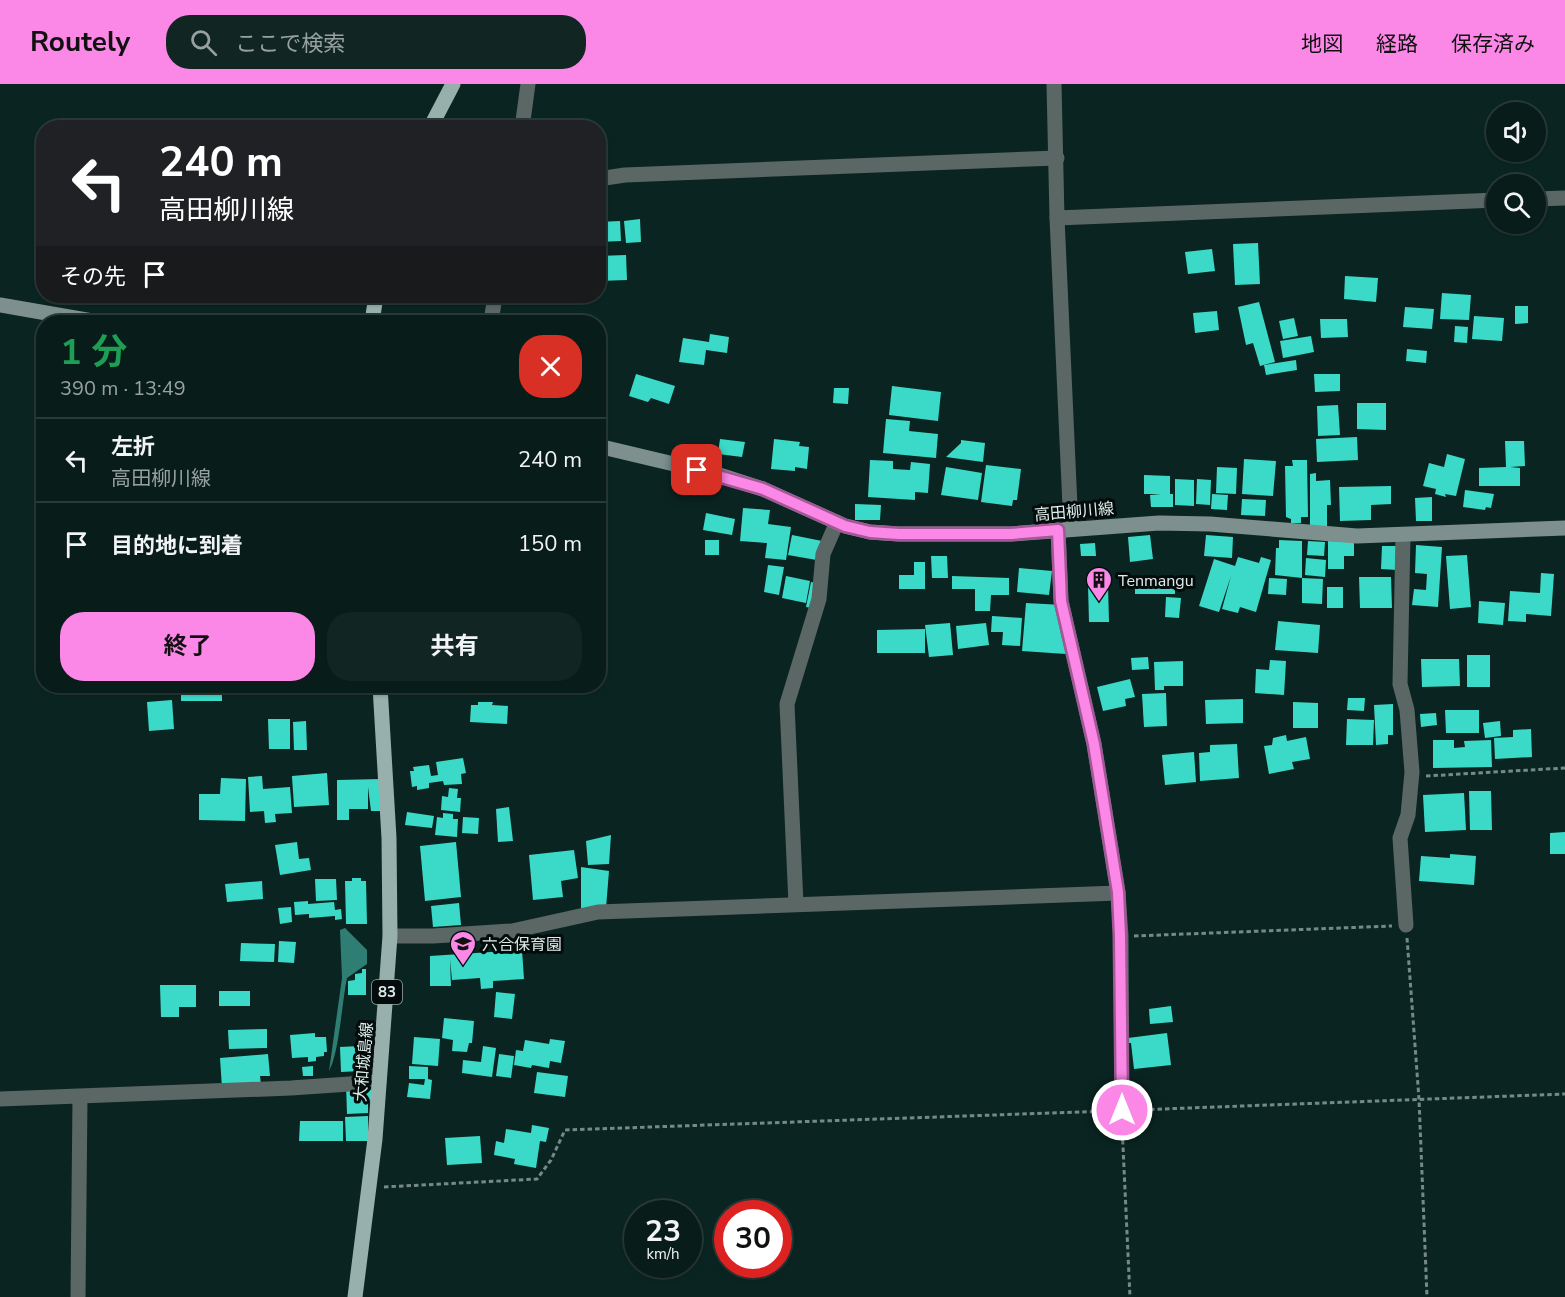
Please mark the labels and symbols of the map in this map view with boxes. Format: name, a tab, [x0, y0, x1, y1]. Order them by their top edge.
pin	[671, 444, 722, 495]
street label: 高田柳川線	[1033, 498, 1115, 526]
building icon: Tenmangu	[1084, 565, 1114, 603]
place label: Tenmangu	[1118, 570, 1194, 592]
school or university icon: 六合保育園	[448, 929, 478, 967]
place label: 六合保育園	[482, 934, 562, 956]
road number: 83	[372, 980, 402, 1004]
street label: 大和城島線	[350, 1021, 378, 1103]
position arrow	[1090, 1078, 1154, 1142]
speed limit sign: 30	[714, 1200, 792, 1278]

